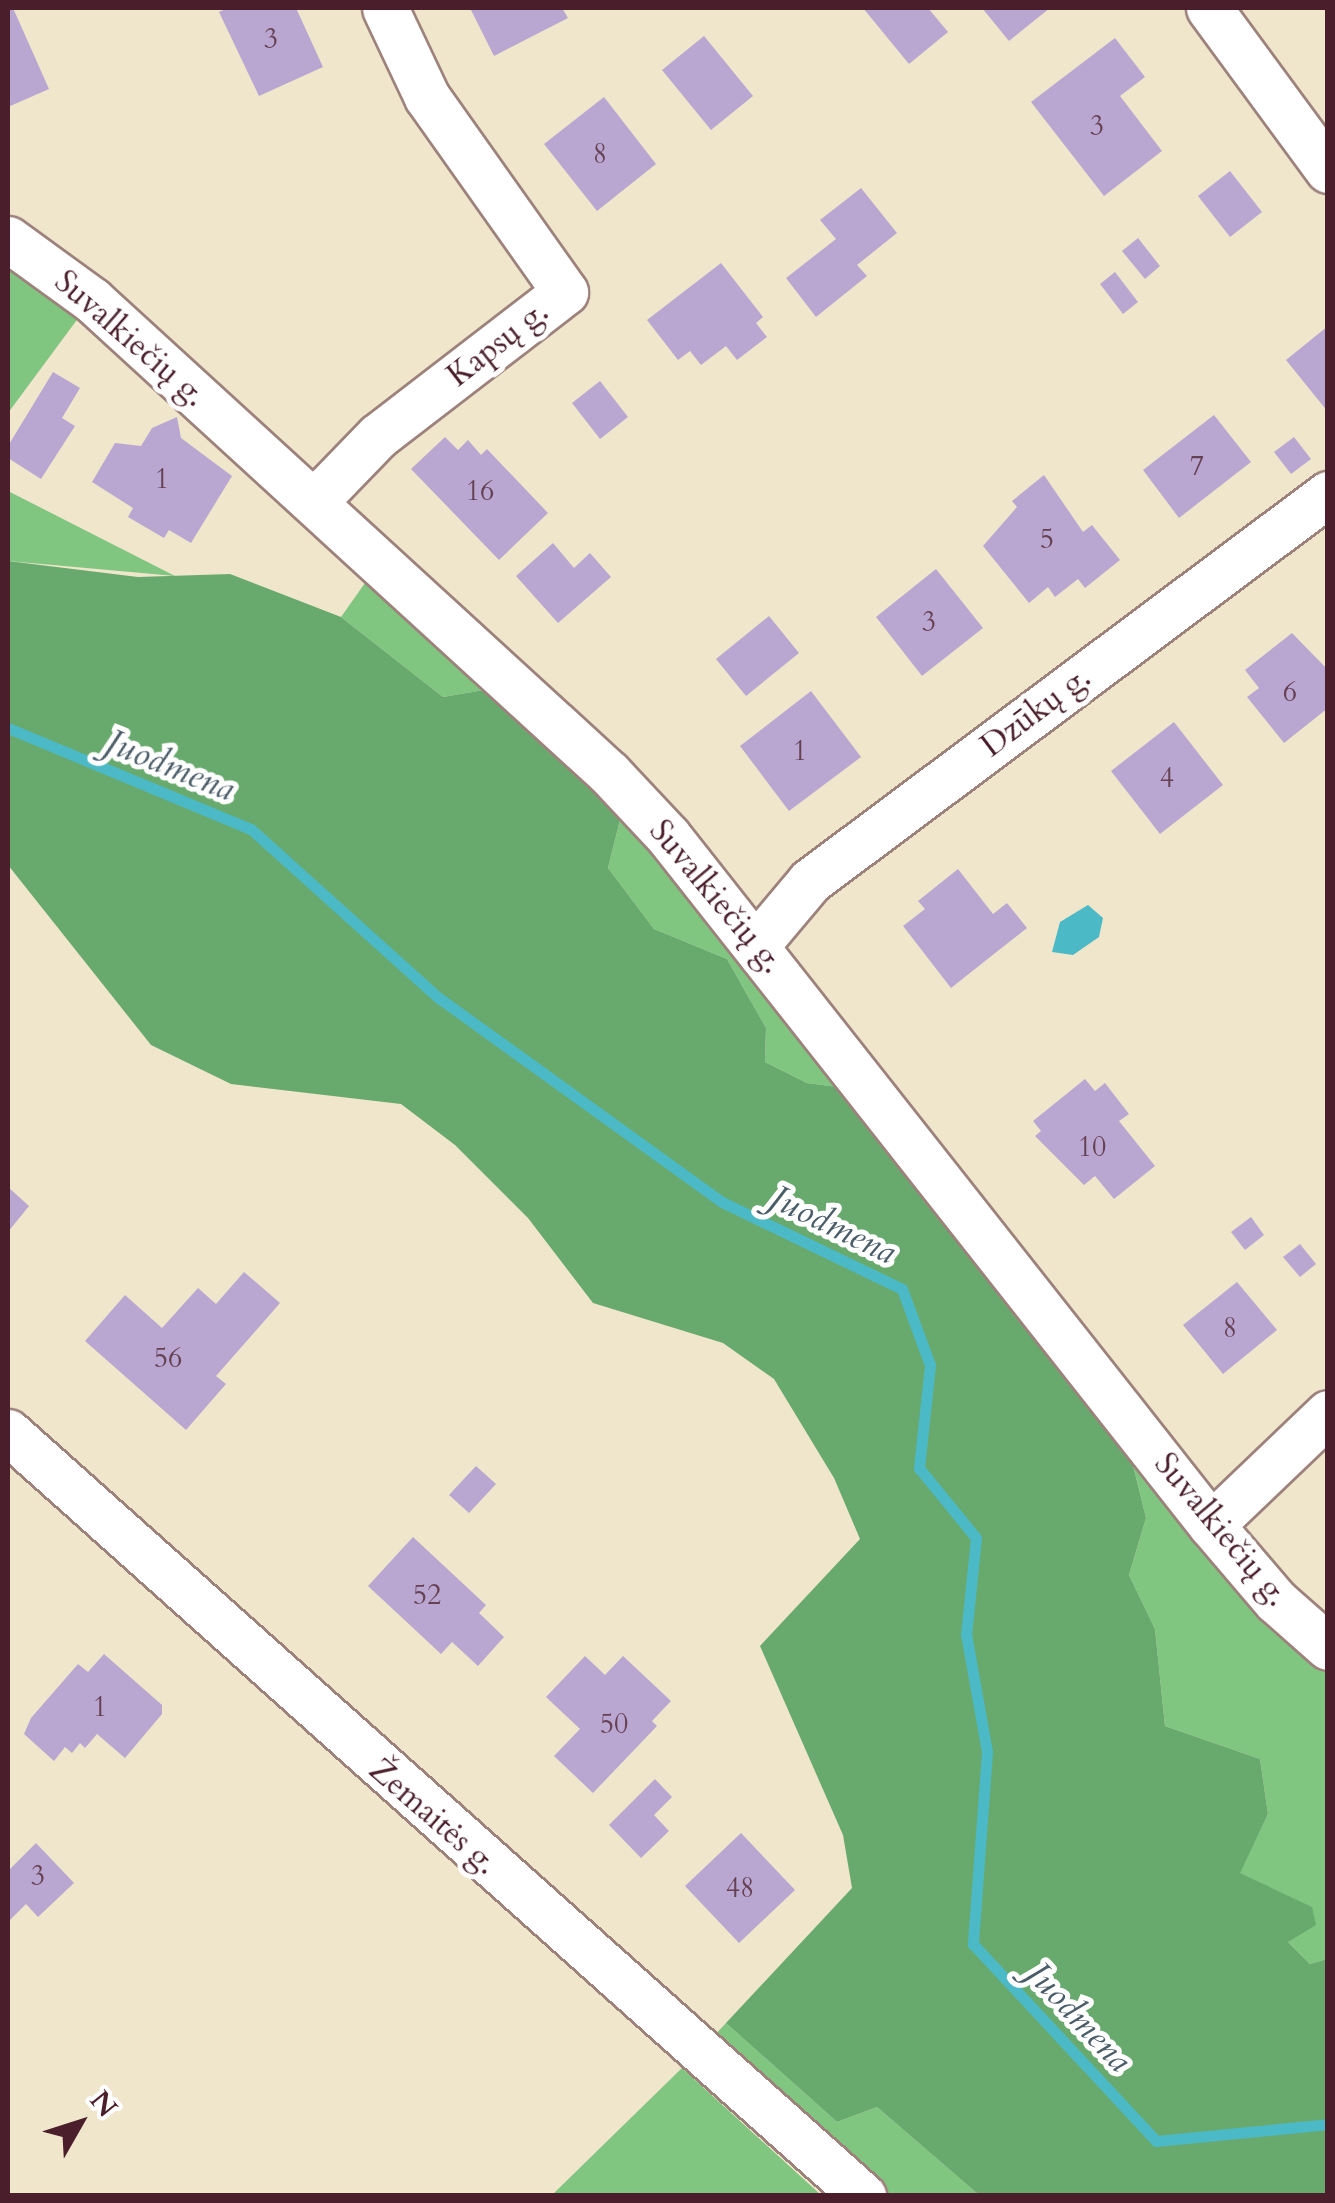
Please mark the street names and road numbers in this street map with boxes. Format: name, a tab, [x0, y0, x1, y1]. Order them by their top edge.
street label: Suvalkiečių g.	[46, 263, 214, 415]
street label: Kapsų g.	[440, 293, 556, 395]
street label: Dzūkų g.	[974, 658, 1098, 766]
street label: Suvalkiečių g.	[641, 813, 791, 981]
street label: Suvalkiečių g.	[1146, 1446, 1296, 1614]
street label: Žemaitės g.	[361, 1751, 505, 1883]

